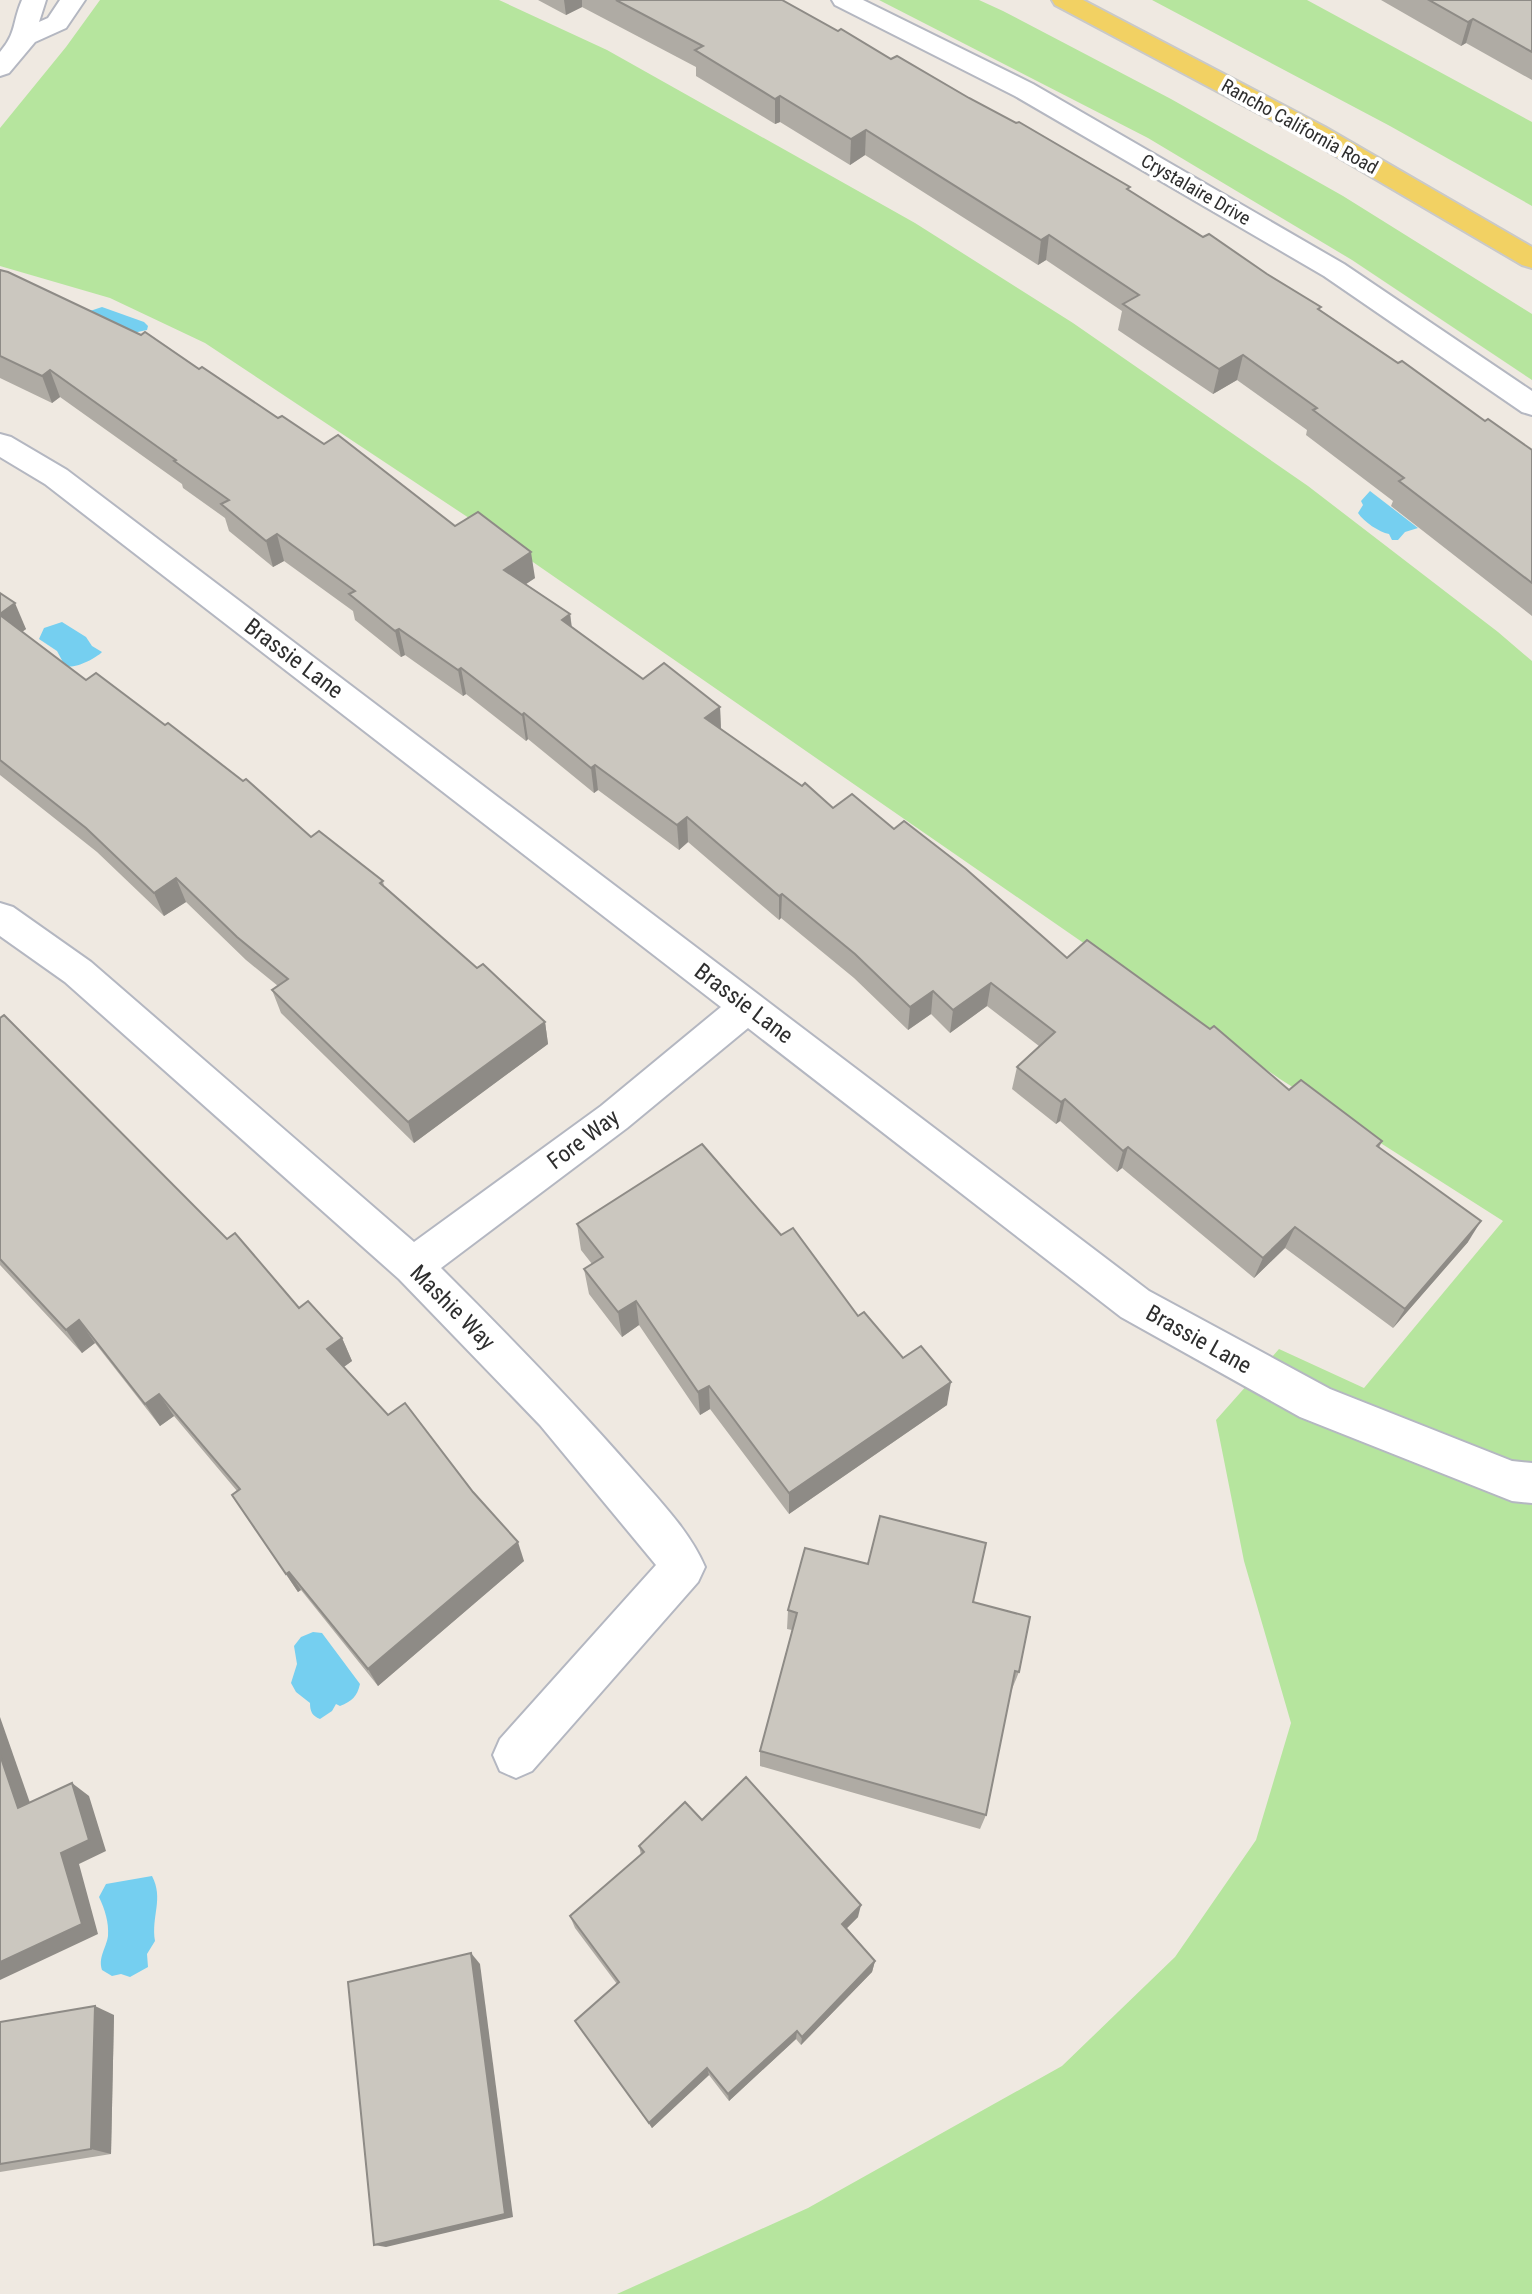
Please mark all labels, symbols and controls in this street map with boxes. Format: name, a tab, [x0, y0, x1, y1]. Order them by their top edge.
street label: Rancho California Road	[1218, 74, 1382, 179]
street label: Crystalaire Drive	[1137, 149, 1255, 230]
street label: Brassie Lane	[239, 613, 348, 704]
street label: Brassie Lane	[689, 958, 798, 1049]
street label: Fore Way	[542, 1103, 625, 1175]
street label: Mashie Way	[405, 1259, 501, 1356]
street label: Brassie Lane	[1141, 1299, 1256, 1379]

